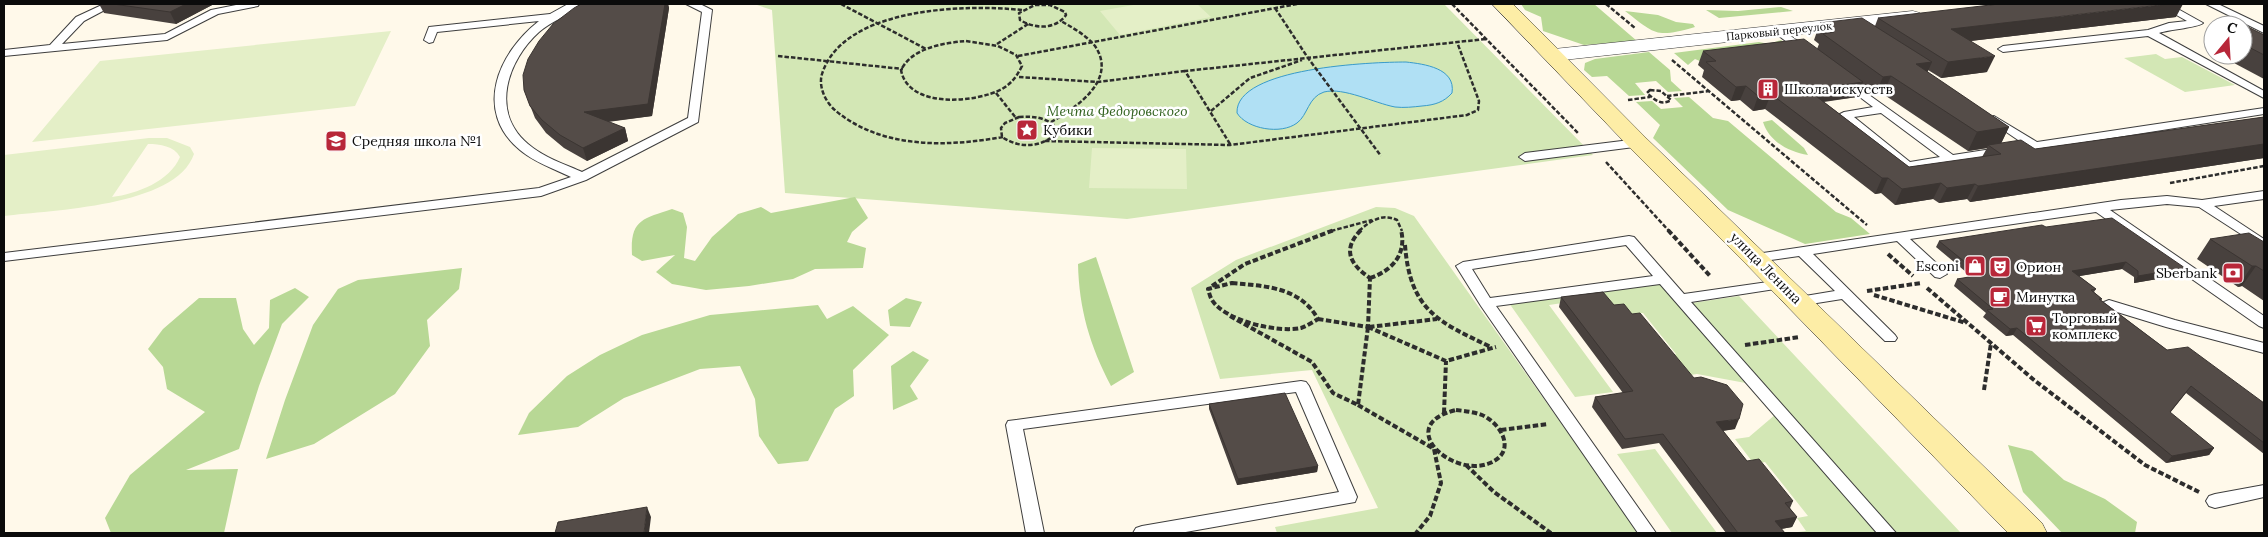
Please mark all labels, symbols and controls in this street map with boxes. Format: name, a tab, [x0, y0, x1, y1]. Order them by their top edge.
north arrow	[2203, 15, 2253, 65]
street label: Парковый переулок	[1725, 18, 1833, 44]
text: С	[2225, 18, 2240, 38]
building icon: Школа искусств	[1756, 77, 1780, 101]
place label: Школа искусств	[1784, 80, 1893, 98]
park label: Мечта Федоровского	[1047, 102, 1187, 120]
place icon: Кубики	[1015, 118, 1039, 142]
place label: Кубики	[1043, 121, 1092, 139]
school or university icon: Средняя школа №1	[324, 129, 348, 153]
place label: Средняя школа №1	[352, 132, 481, 150]
street label: улица Ленина	[1726, 228, 1806, 308]
shop icon: Esconi	[1963, 254, 1987, 278]
theatre icon: Орион	[1988, 255, 2012, 279]
place label: Esconi	[1916, 257, 1959, 275]
place label: Орион	[2016, 258, 2061, 276]
bank icon: Sberbank	[2221, 261, 2245, 285]
place label: Sberbank	[2156, 264, 2217, 282]
cafe icon: Минутка	[1988, 285, 2012, 309]
place label: Минутка	[2016, 288, 2075, 306]
place label: Торговый комплекс	[2052, 309, 2118, 343]
supermarket icon: Торговый комплекс	[2024, 314, 2048, 338]

